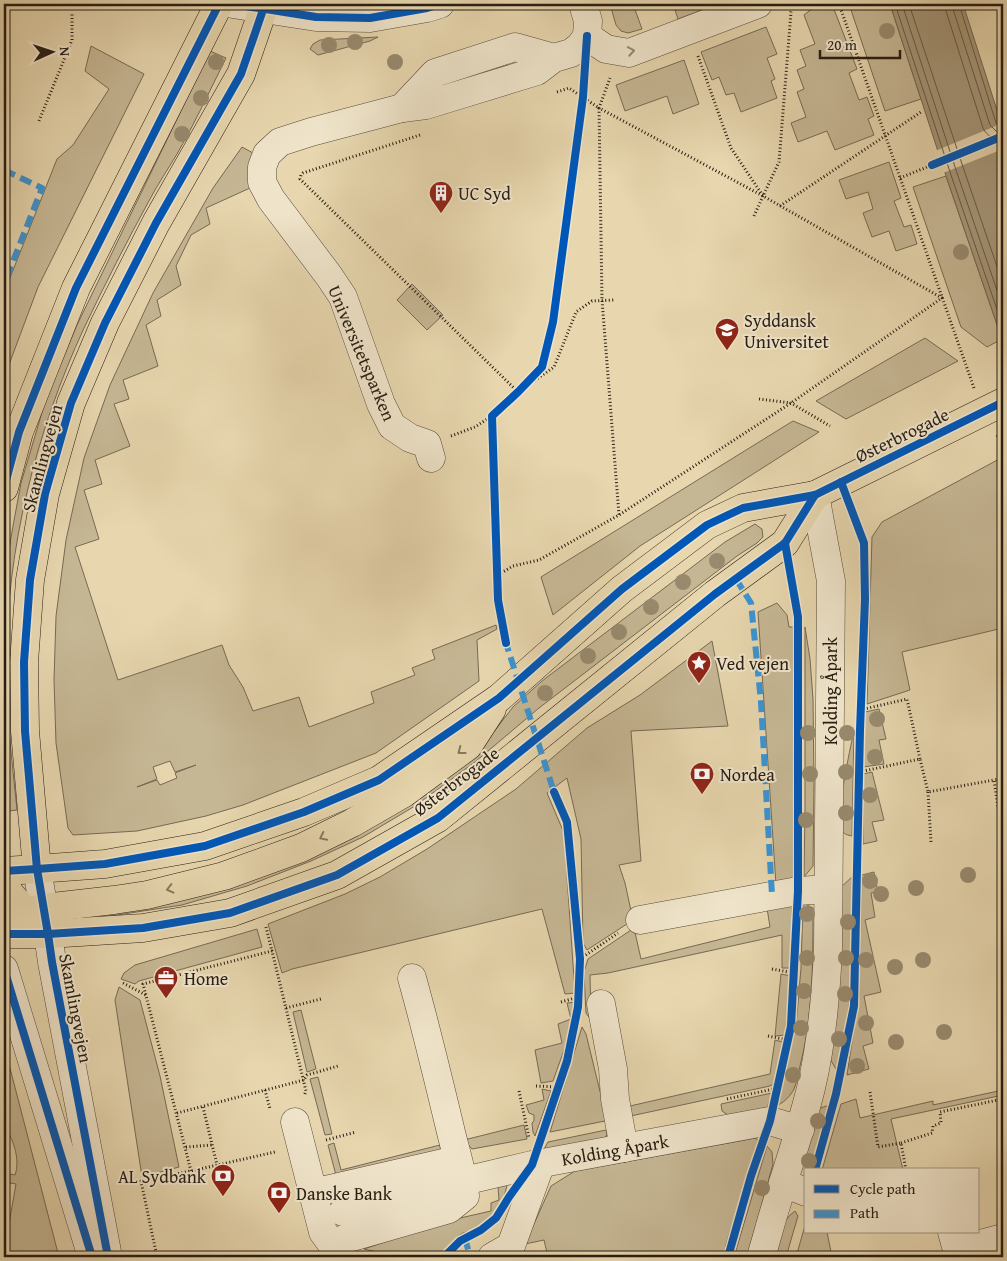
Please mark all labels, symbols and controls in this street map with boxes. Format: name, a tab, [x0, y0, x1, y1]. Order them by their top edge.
north arrow	[28, 28, 78, 78]
scale bar	[820, 28, 900, 60]
text: 20 m	[827, 34, 858, 55]
text: N	[55, 46, 75, 57]
one-way arrow	[627, 46, 635, 56]
building icon: UC Syd	[428, 180, 454, 214]
place label: UC Syd	[458, 180, 511, 207]
street label: Universitetsparken	[321, 281, 403, 425]
place label: Syddansk Universitet	[744, 307, 829, 355]
school or university icon: Syddansk Universitet	[714, 317, 740, 351]
street label: Skamlingvejen	[15, 401, 69, 515]
street label: Østerbrogade	[850, 401, 954, 469]
street label: Kolding Åpark	[817, 636, 844, 745]
place icon: Ved vejen	[686, 650, 712, 684]
place label: Ved vejen	[716, 650, 789, 677]
street label: Østerbrogade	[407, 740, 505, 822]
one-way arrow	[457, 745, 467, 754]
bank icon: Nordea	[689, 761, 715, 795]
place label: Nordea	[720, 761, 775, 788]
one-way arrow	[320, 831, 329, 841]
one-way arrow	[165, 883, 174, 894]
street label: Skamlingvejen	[52, 951, 100, 1065]
office icon: Home	[153, 965, 179, 999]
place label: Home	[184, 965, 228, 992]
street label: Kolding Åpark	[559, 1127, 672, 1173]
place label: AL Sydbank	[118, 1163, 207, 1190]
bank icon: AL Sydbank	[210, 1163, 236, 1197]
legend	[804, 1168, 980, 1234]
text: Cycle path	[850, 1178, 916, 1199]
bank icon: Danske Bank	[266, 1180, 292, 1214]
place label: Danske Bank	[296, 1180, 393, 1207]
text: Path	[850, 1202, 879, 1223]

